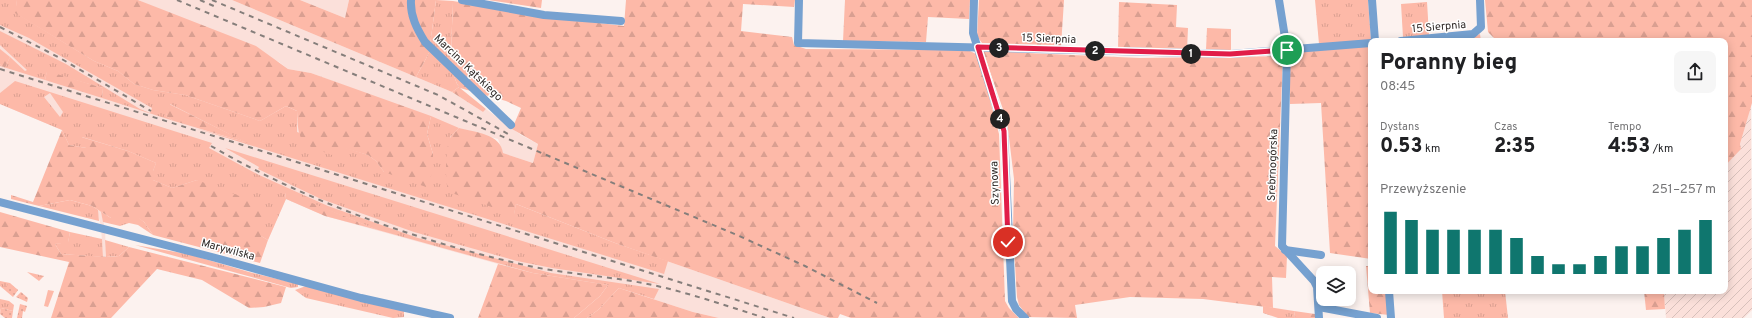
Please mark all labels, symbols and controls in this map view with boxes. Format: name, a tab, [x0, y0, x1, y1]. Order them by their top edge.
street label: 15 Sierpnia	[1411, 18, 1467, 36]
street label: 15 Sierpnia	[1022, 31, 1076, 47]
street label: Marcina Kątskiego	[431, 32, 505, 104]
pin	[1270, 33, 1304, 67]
pin: 3	[989, 38, 1009, 58]
icon: arrive	[1276, 39, 1298, 61]
text: 3	[996, 41, 1002, 55]
pin: 2	[1085, 41, 1105, 61]
text: 2	[1092, 44, 1098, 58]
pin: 1	[1181, 44, 1201, 64]
text: 1	[1189, 47, 1193, 61]
text: Poranny bieg	[1380, 50, 1517, 77]
button: share	[1674, 51, 1716, 93]
text: 08:45	[1380, 79, 1415, 95]
pin: 4	[990, 109, 1010, 129]
text: 4	[996, 112, 1004, 126]
text: Dystans	[1380, 120, 1419, 134]
text: Czas	[1494, 120, 1518, 134]
text: Tempo	[1608, 120, 1641, 134]
street label: Srebrnogórska	[1265, 128, 1281, 201]
text: 0.53	[1380, 134, 1422, 160]
text: 2:35	[1494, 134, 1535, 160]
text: 4:53	[1608, 134, 1650, 160]
text: km	[1422, 142, 1440, 156]
text: /km	[1650, 142, 1673, 156]
street label: Szynowa	[987, 161, 1003, 205]
text: Przewyższenie	[1380, 182, 1466, 198]
text: 251–257 m	[1652, 182, 1716, 198]
pin	[991, 225, 1025, 259]
icon: check	[997, 231, 1019, 253]
street label: Marywilska	[200, 236, 256, 264]
map controls	[1316, 266, 1356, 306]
button: layers	[1316, 266, 1356, 306]

